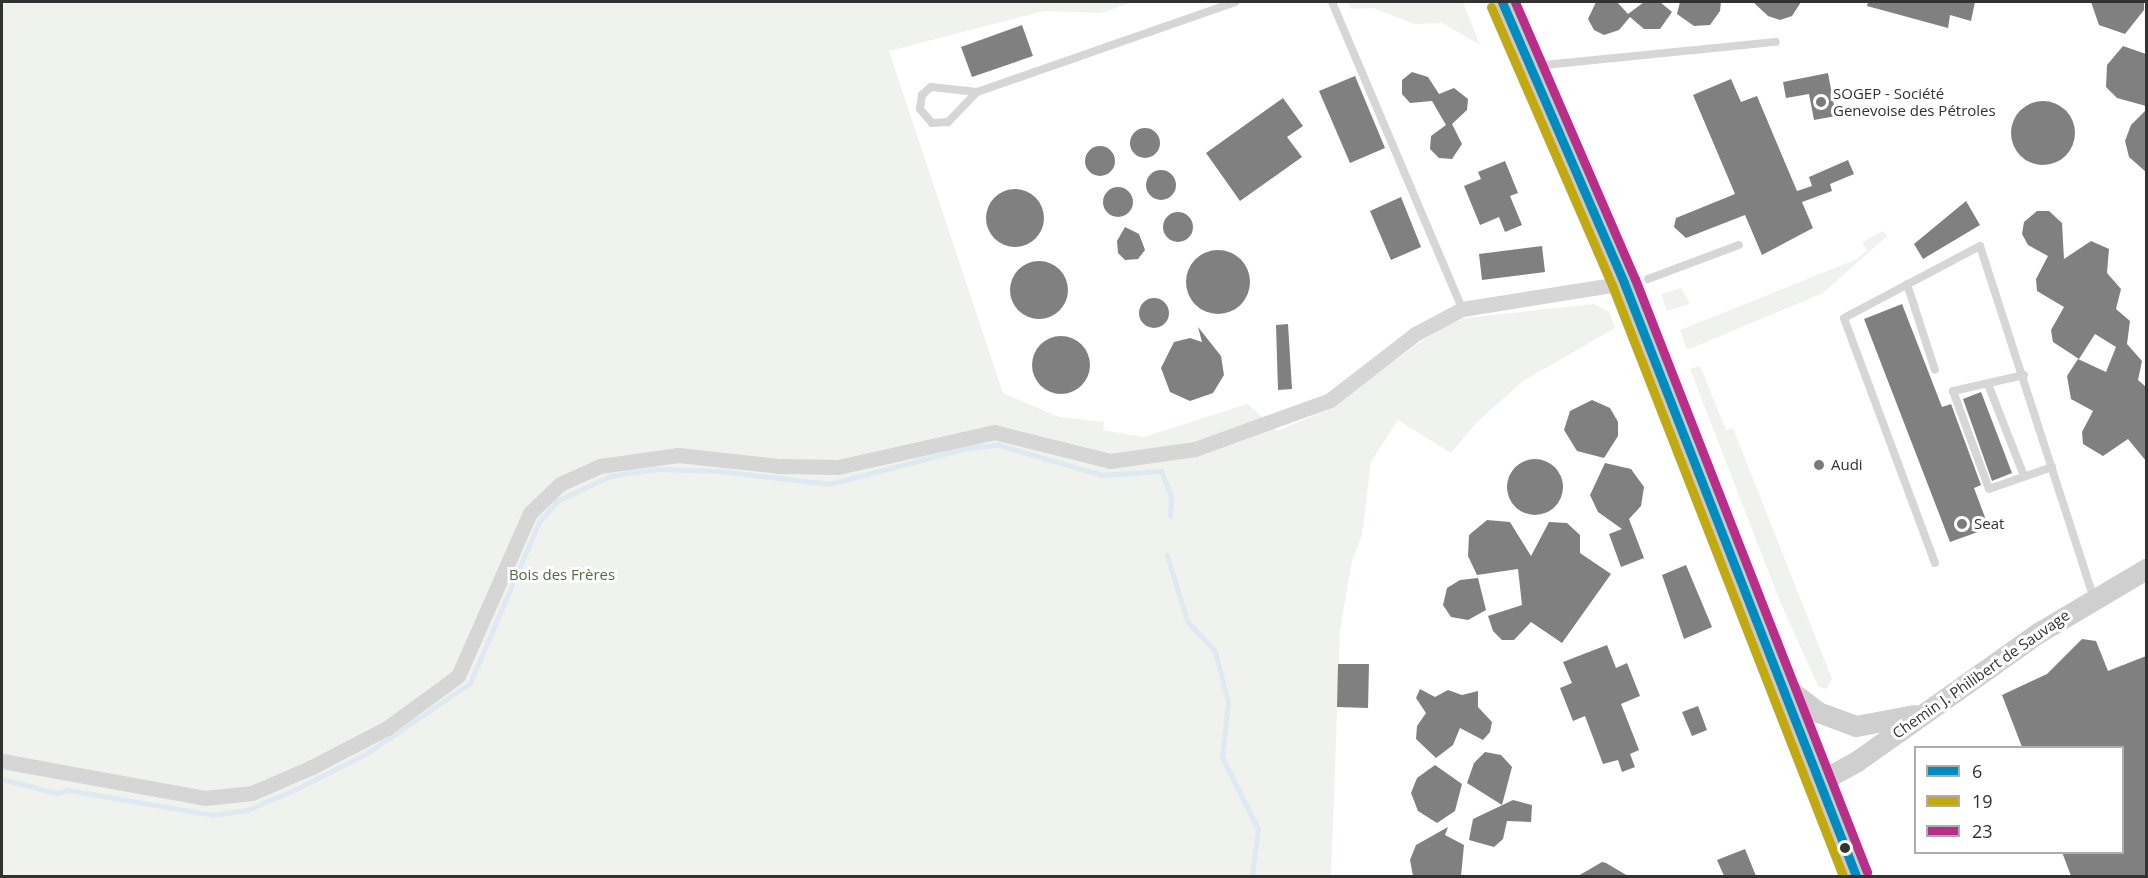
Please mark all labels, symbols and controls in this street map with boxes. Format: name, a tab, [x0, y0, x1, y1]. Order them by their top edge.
place label: SOGEP - Société Genevoise des Pétroles	[1833, 84, 1996, 119]
marker: SOGEP - Société Genevoise des Pétroles	[1814, 95, 1828, 109]
place label: Audi	[1831, 456, 1863, 474]
marker: Audi	[1812, 458, 1826, 472]
place label: Seat	[1974, 515, 2004, 533]
marker: Seat	[1955, 517, 1969, 531]
park label: Bois des Frères	[509, 566, 615, 584]
street label: Chemin J. Philibert de Sauvage	[1889, 606, 2073, 742]
legend	[1914, 746, 2124, 854]
text: 6	[1972, 759, 1982, 783]
text: 19	[1972, 789, 1993, 813]
text: 23	[1972, 819, 1993, 843]
unlabelled marker	[1839, 842, 1851, 854]

